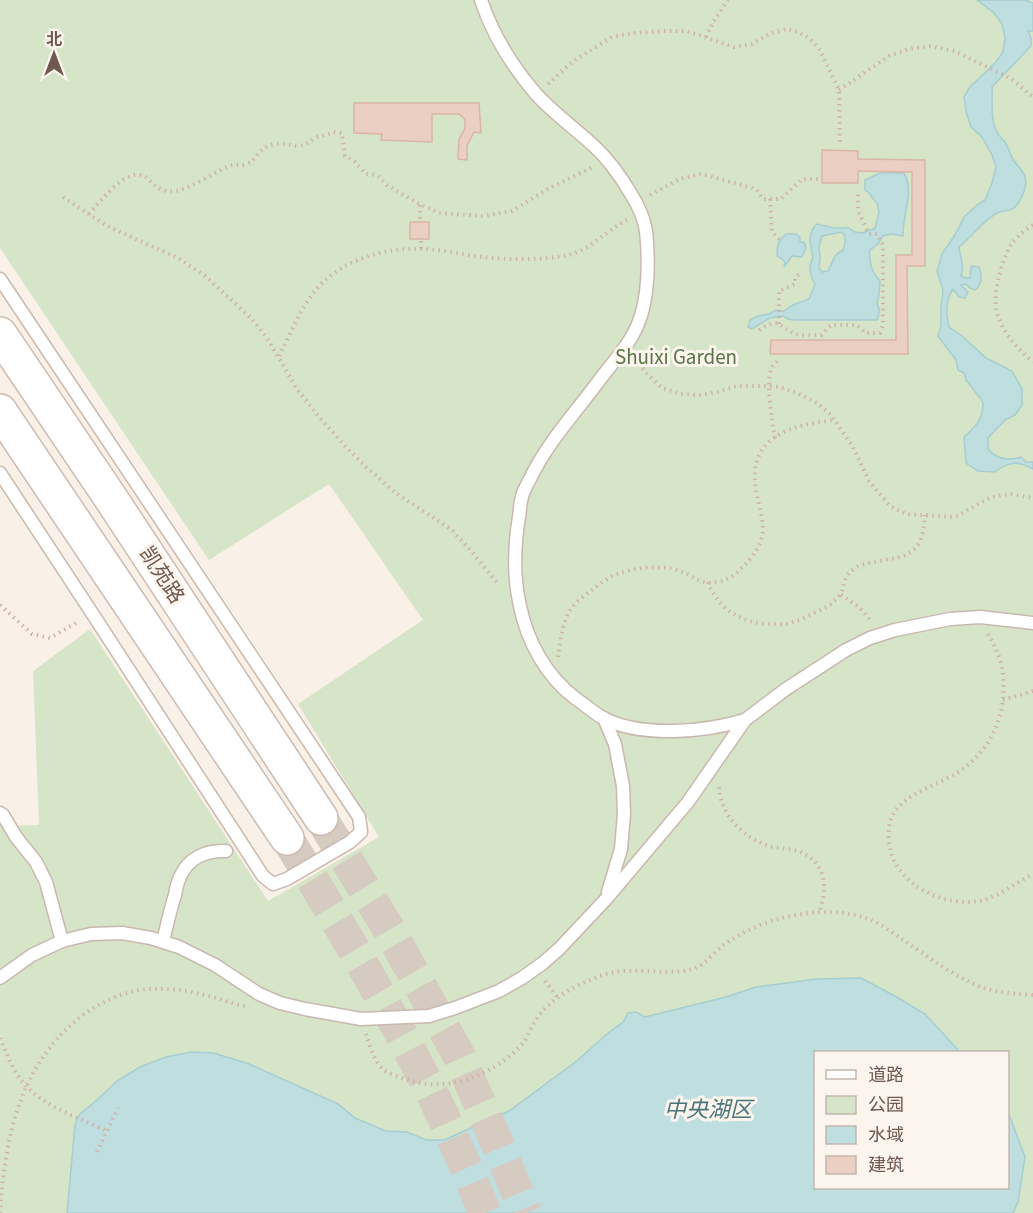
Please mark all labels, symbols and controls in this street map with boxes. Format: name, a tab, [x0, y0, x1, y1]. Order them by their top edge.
north arrow	[24, 24, 84, 84]
text: 北	[46, 29, 62, 51]
park label: Shuixi Garden	[615, 342, 737, 372]
street label: 凯苑路	[132, 540, 192, 610]
legend	[814, 1051, 1009, 1189]
text: 道路	[868, 1063, 904, 1088]
text: 公园	[868, 1093, 904, 1118]
water label: 中央湖区	[664, 1094, 755, 1126]
text: 水域	[868, 1123, 904, 1148]
text: 建筑	[868, 1153, 904, 1178]

